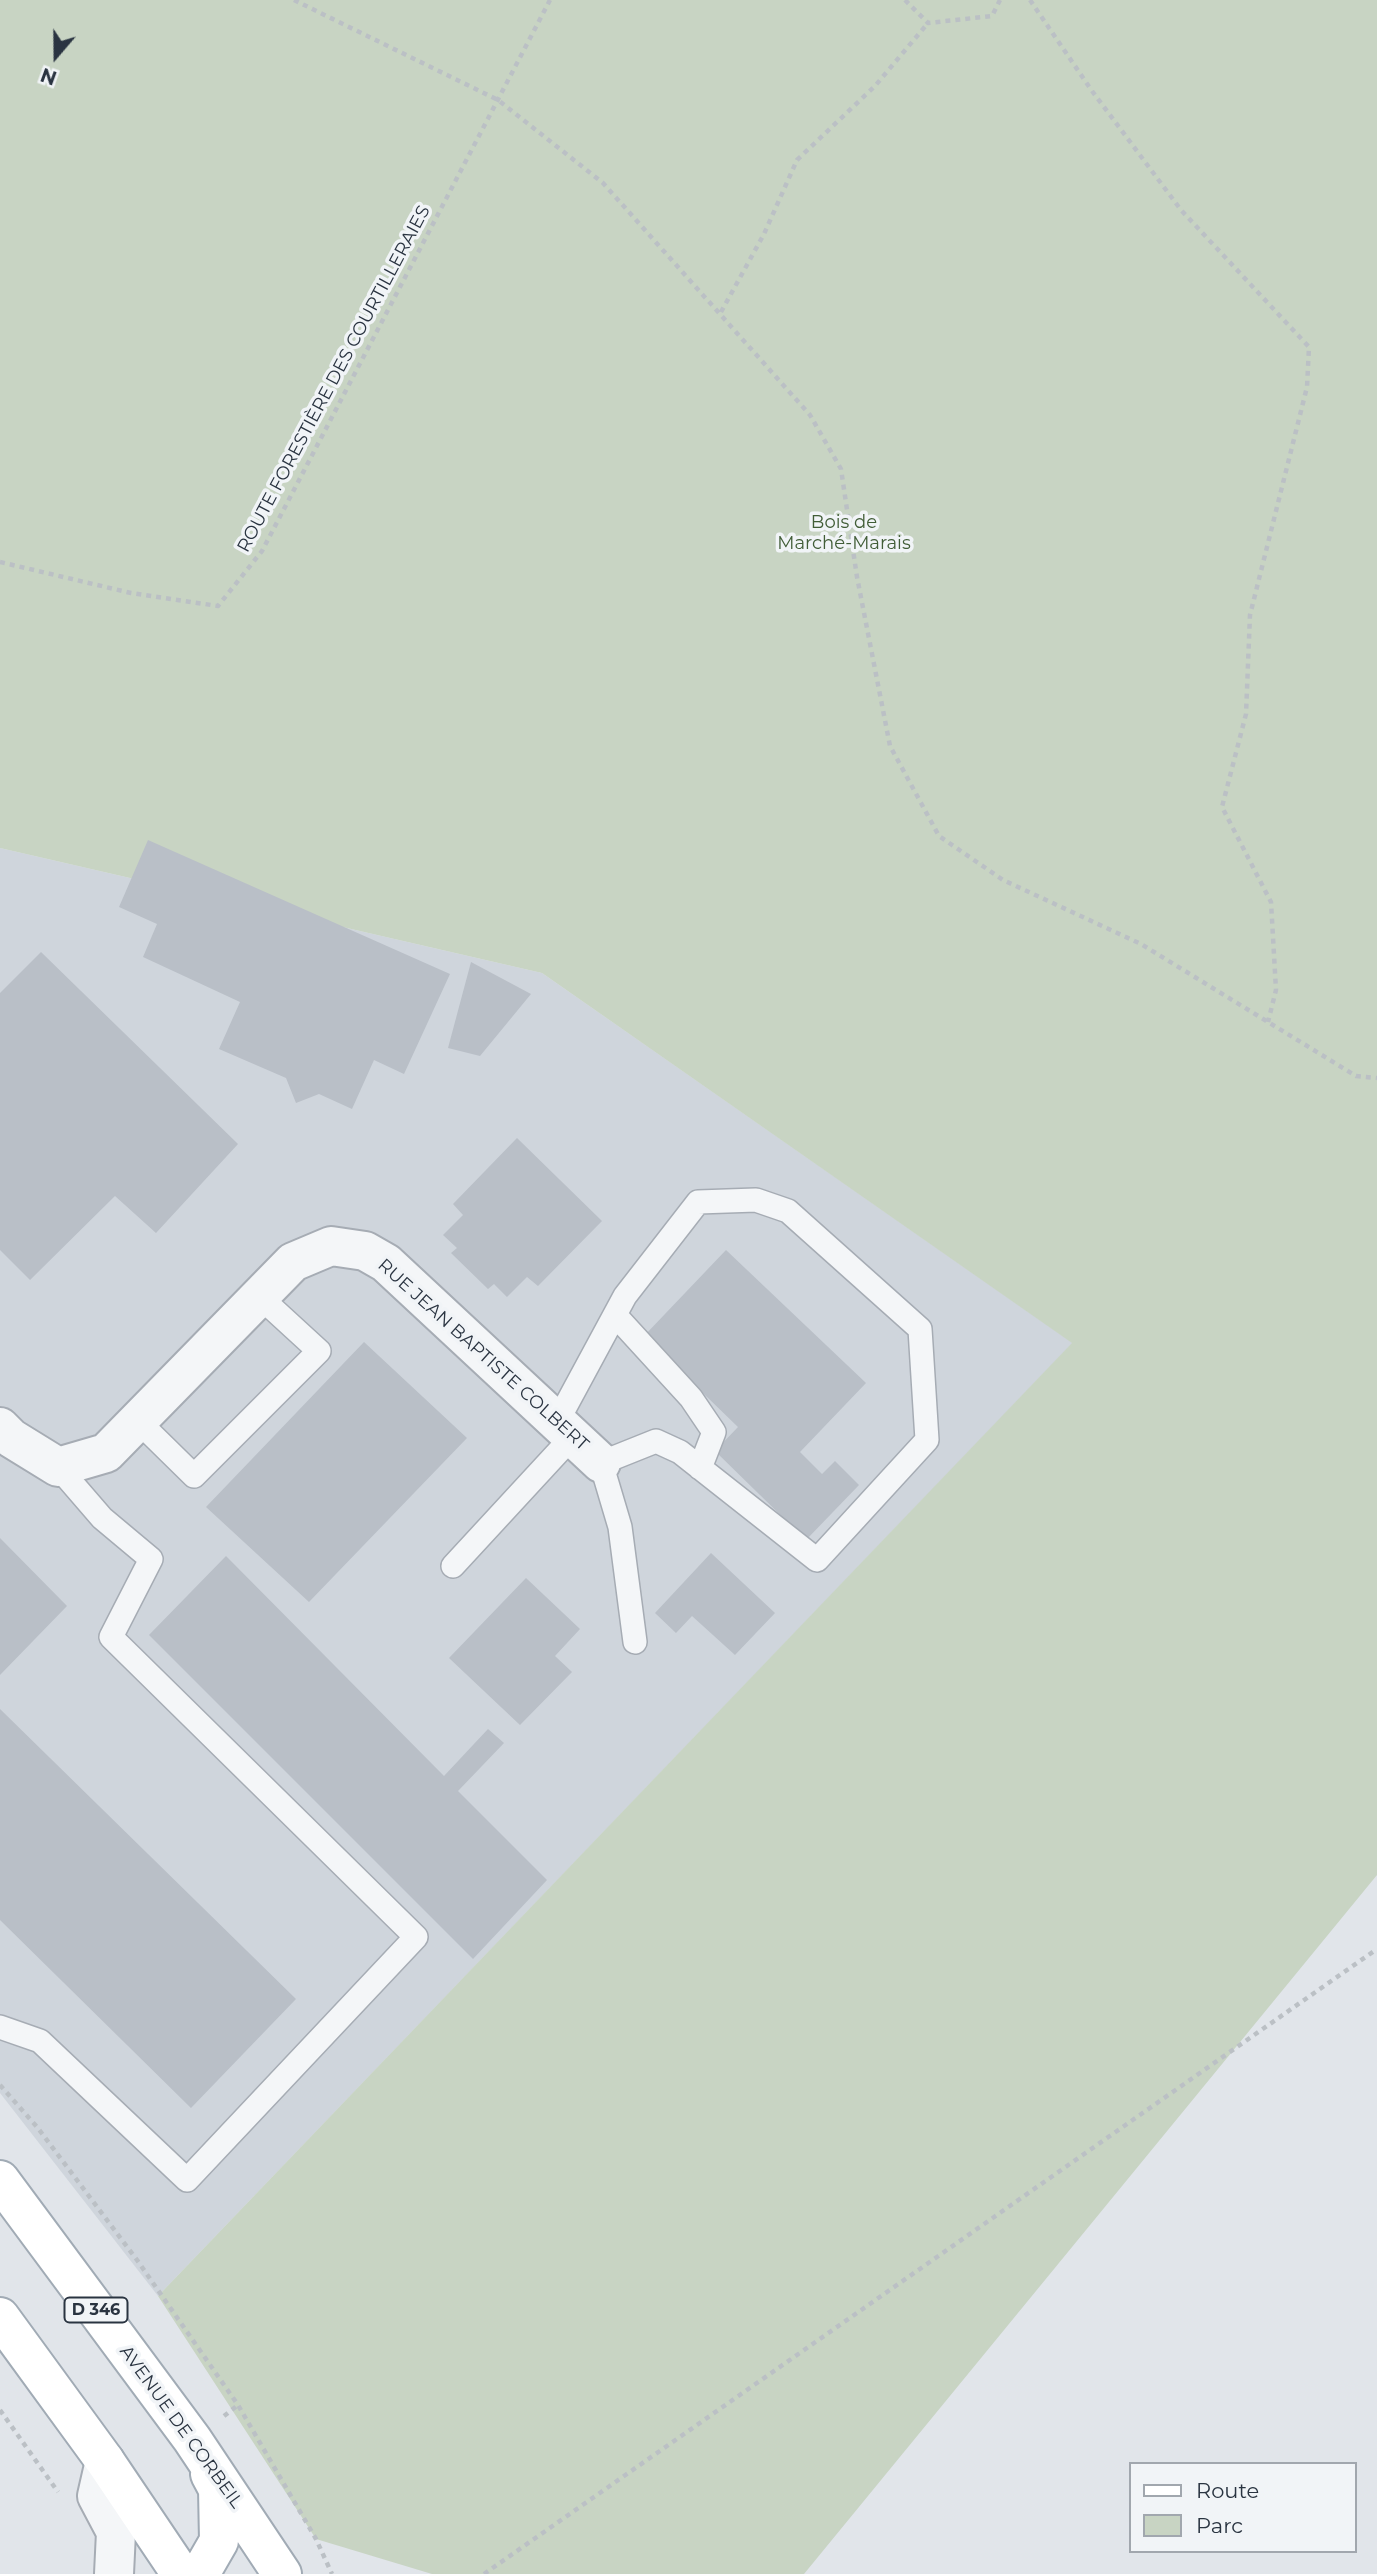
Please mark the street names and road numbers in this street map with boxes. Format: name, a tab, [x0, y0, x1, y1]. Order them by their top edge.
street label: ROUTE FORESTIÈRE DES COURTILLERAIES	[233, 202, 435, 556]
street label: RUE JEAN BAPTISTE COLBERT	[373, 1255, 593, 1455]
road number: D 346	[64, 2298, 128, 2322]
street label: AVENUE DE CORBEIL	[115, 2341, 247, 2513]

